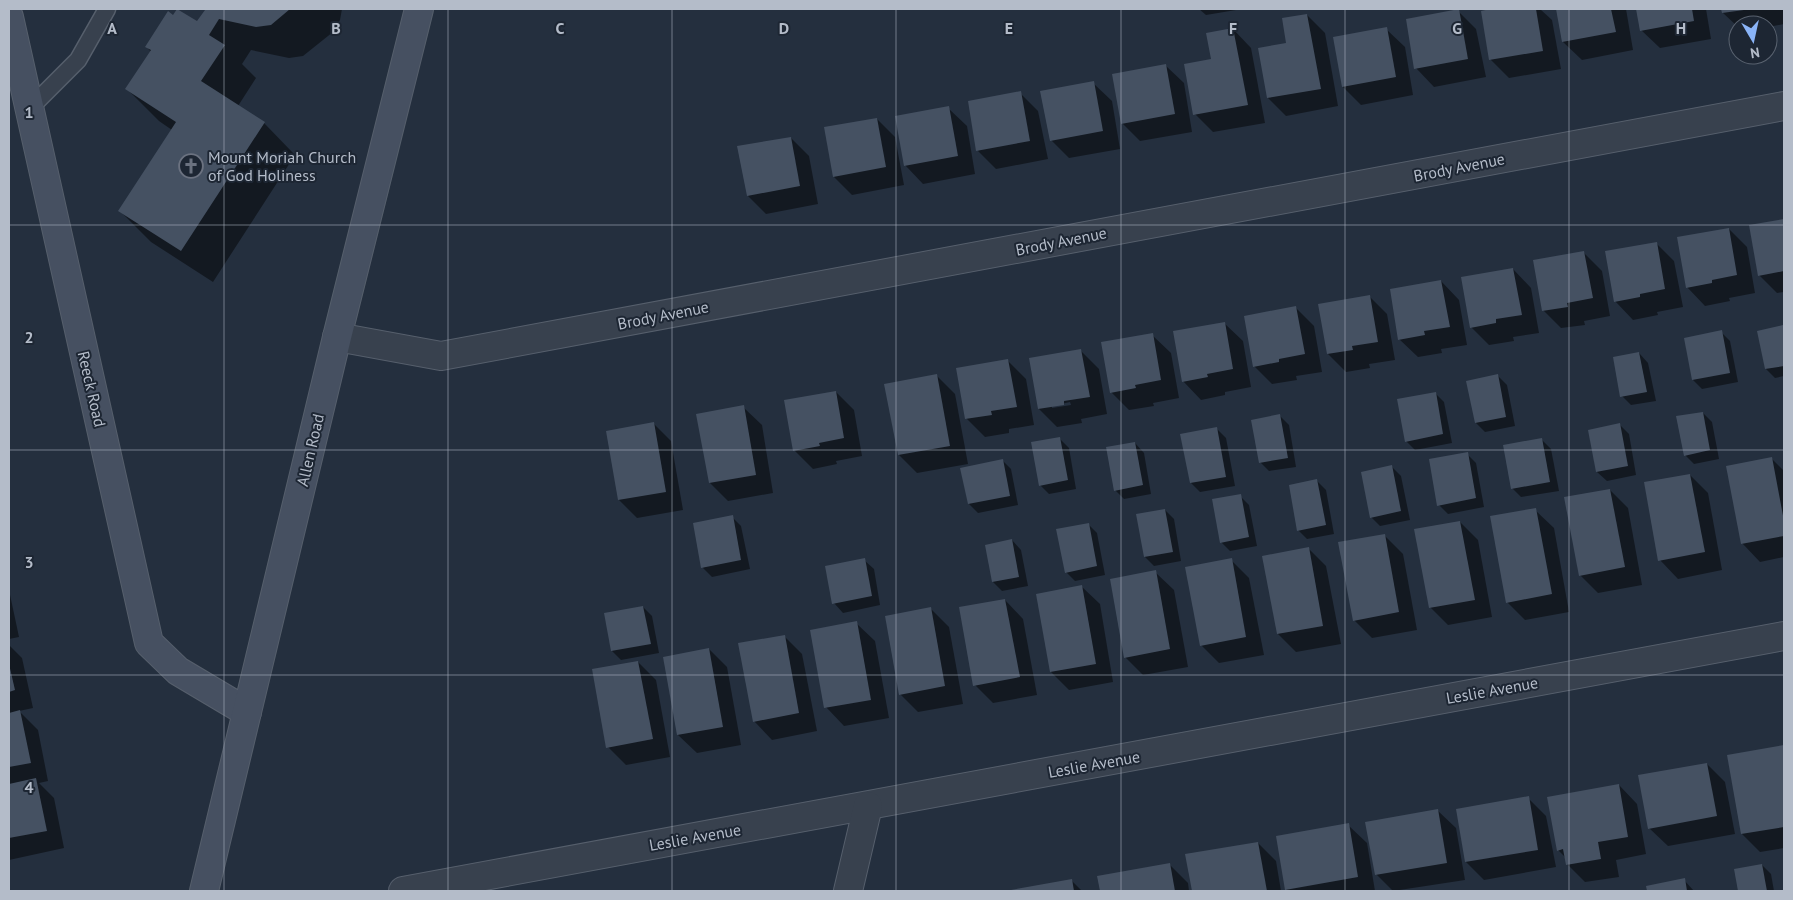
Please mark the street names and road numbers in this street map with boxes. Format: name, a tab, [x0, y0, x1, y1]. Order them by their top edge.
street label: Brody Avenue	[1412, 148, 1506, 186]
street label: Brody Avenue	[1014, 222, 1108, 260]
street label: Brody Avenue	[616, 296, 710, 334]
street label: Reeck Road	[74, 349, 110, 429]
street label: Allen Road	[292, 412, 328, 488]
street label: Leslie Avenue	[1444, 672, 1540, 708]
street label: Leslie Avenue	[1046, 746, 1142, 782]
street label: Leslie Avenue	[647, 819, 743, 855]

